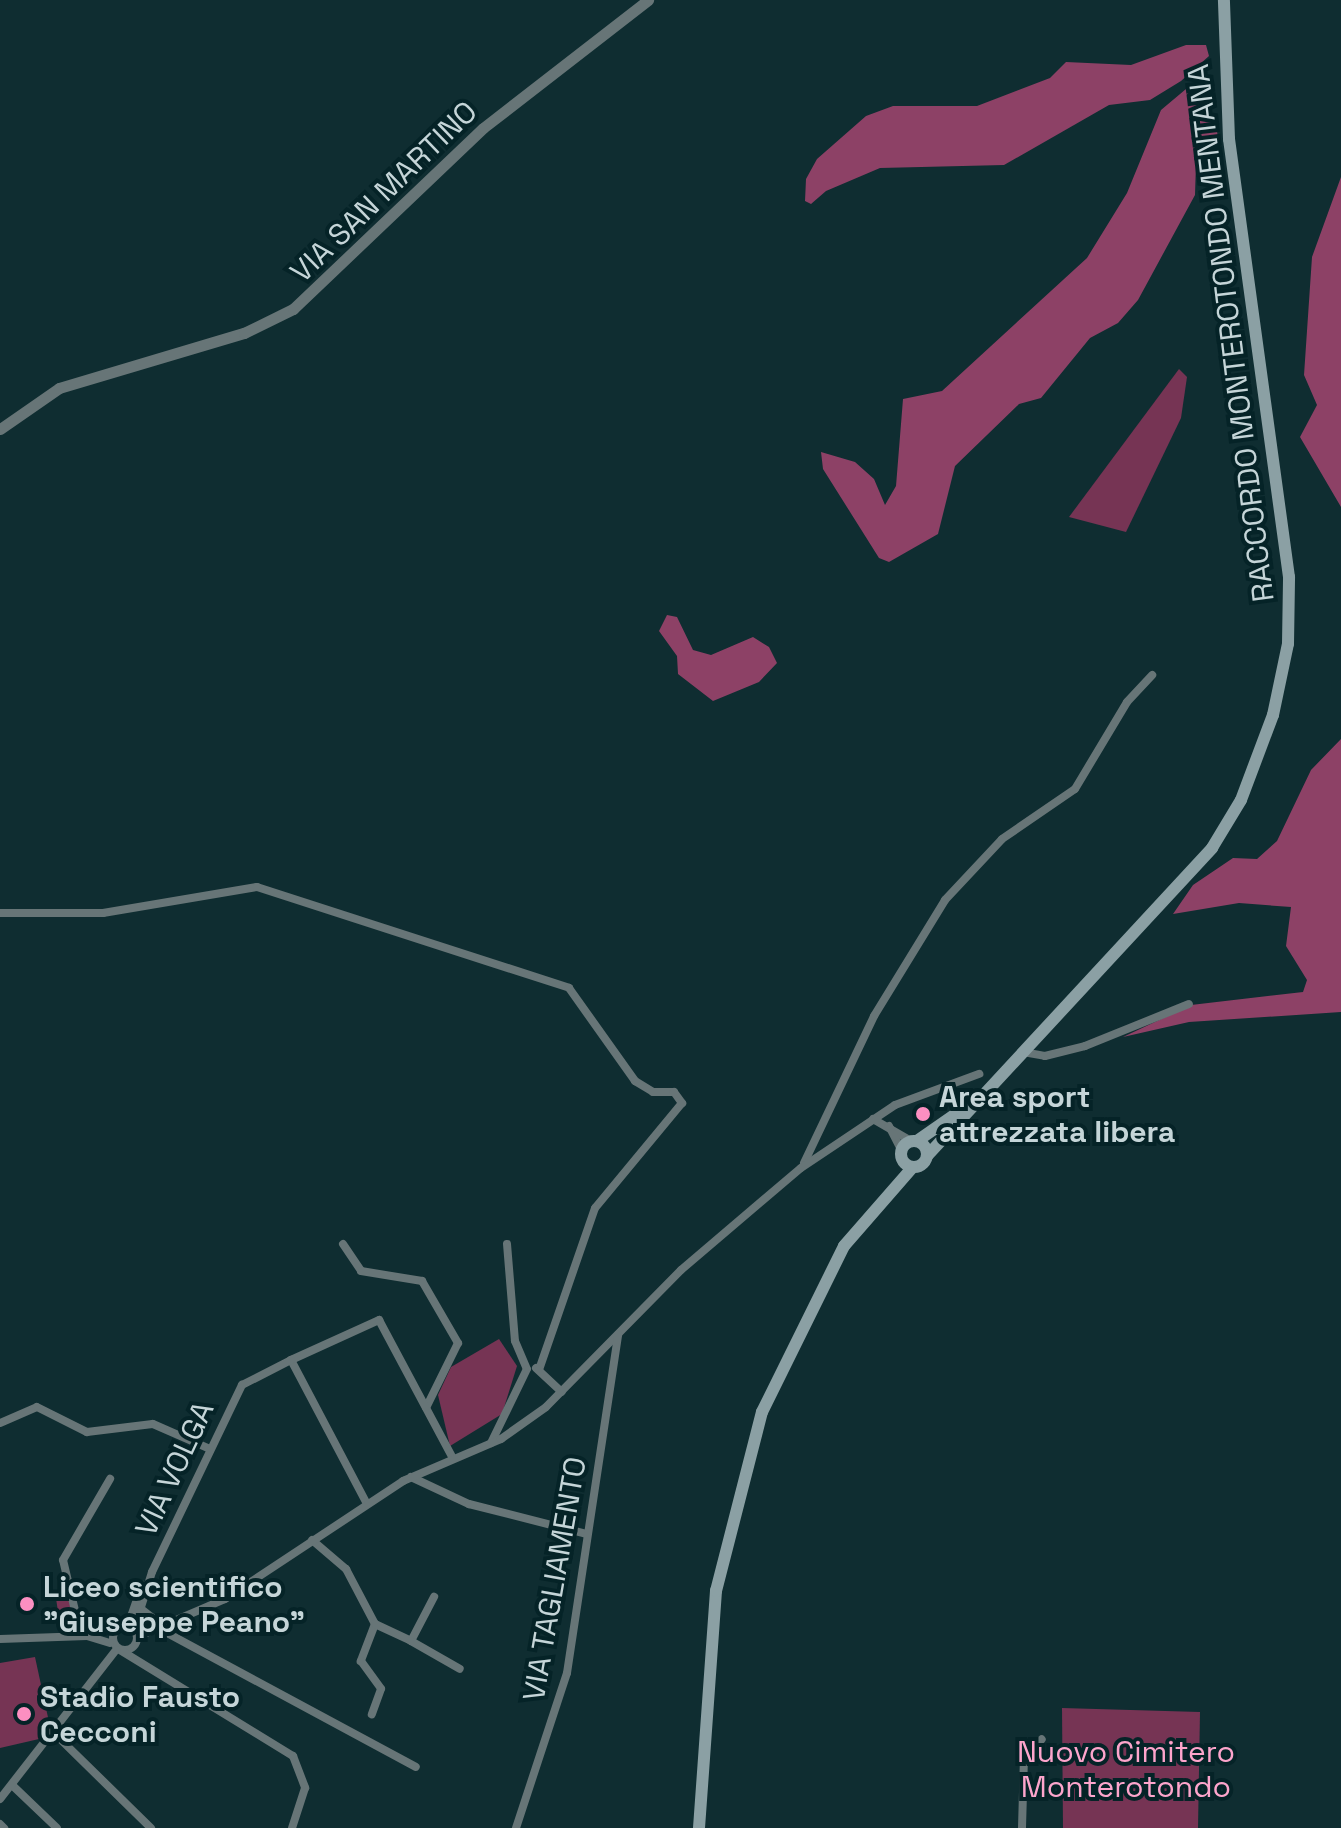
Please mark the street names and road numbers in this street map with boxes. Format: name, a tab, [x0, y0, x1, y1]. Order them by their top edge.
street label: RACCORDO MONTEROTONDO MENTANA	[1180, 62, 1282, 604]
street label: VIA SAN MARTINO	[283, 94, 485, 290]
street label: VIA VOLGA	[128, 1396, 222, 1542]
street label: VIA TAGLIAMENTO	[516, 1454, 594, 1704]

